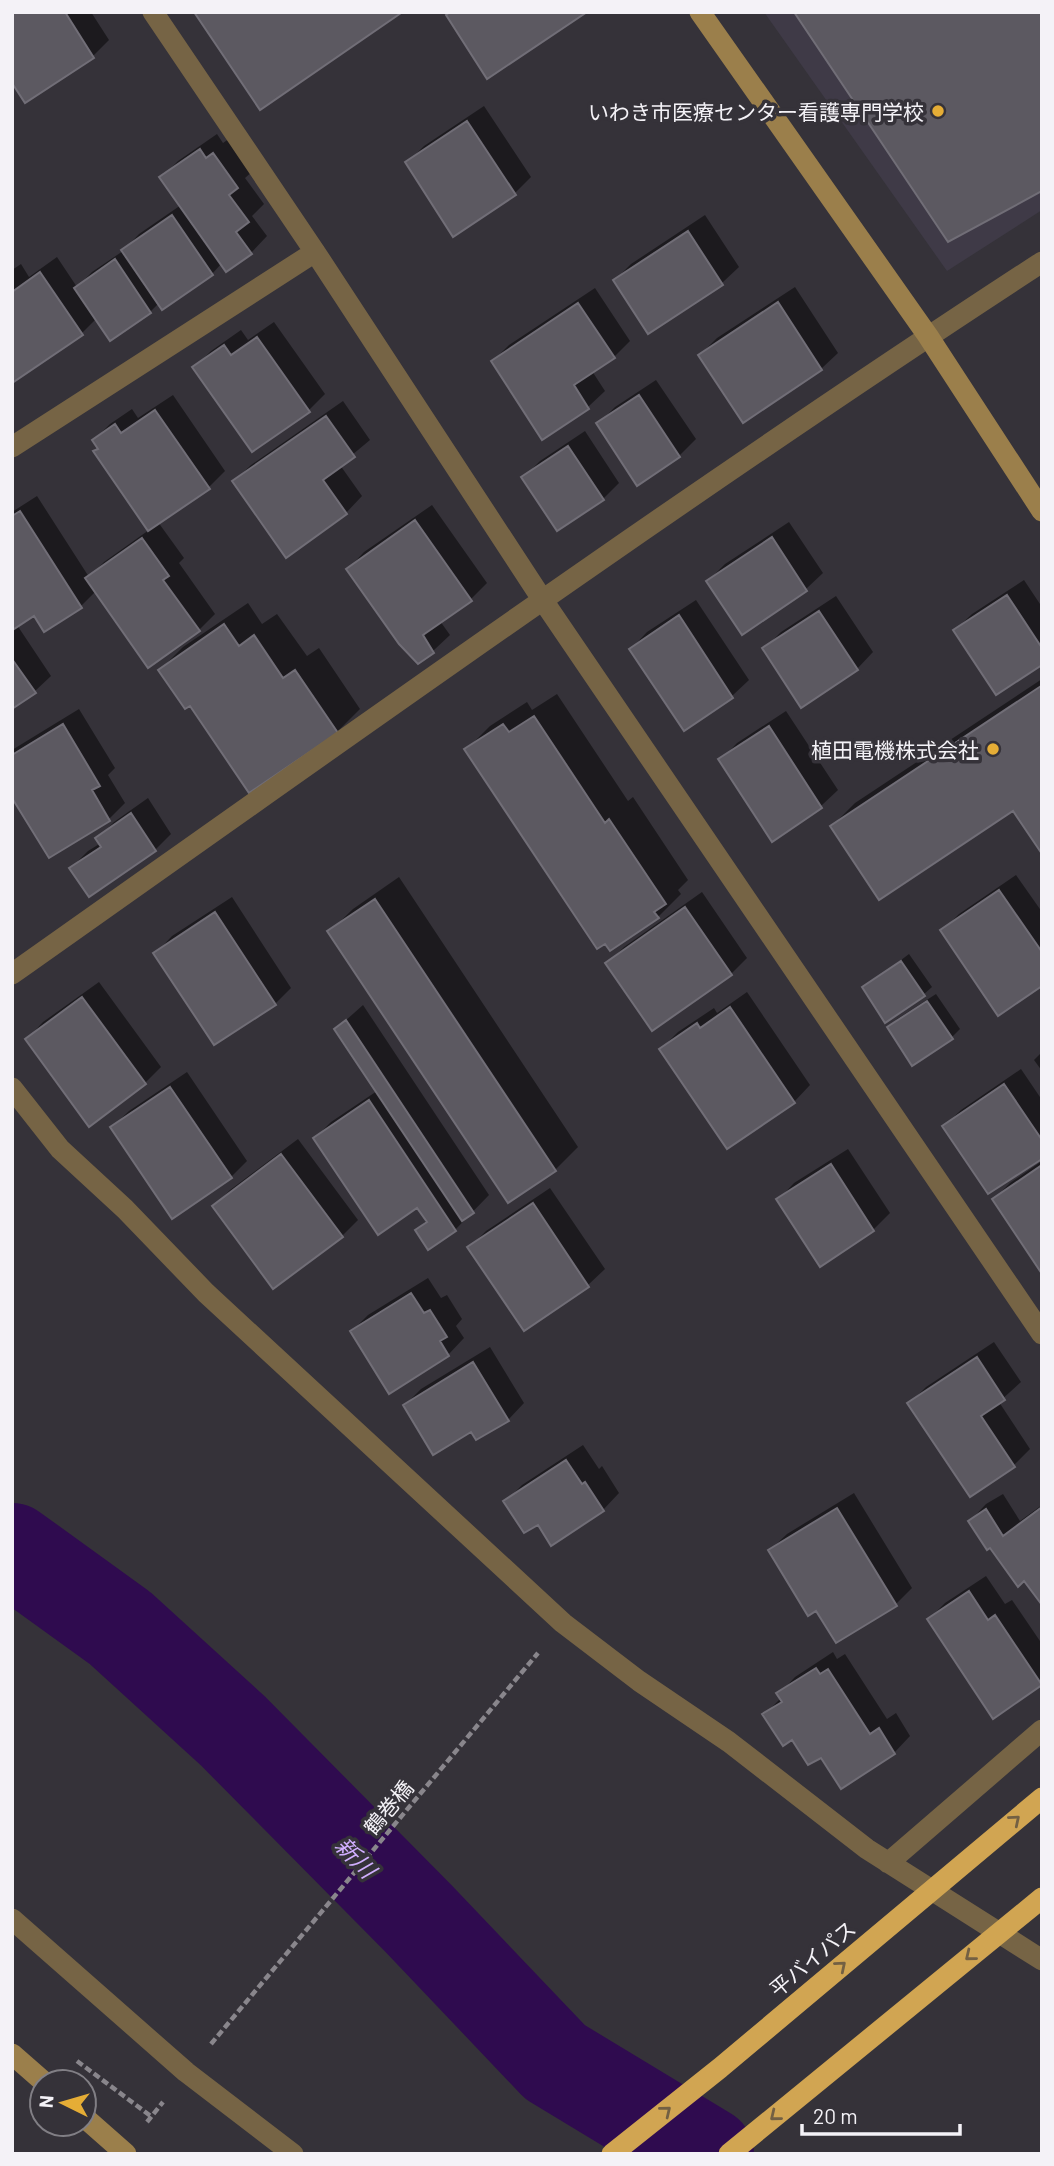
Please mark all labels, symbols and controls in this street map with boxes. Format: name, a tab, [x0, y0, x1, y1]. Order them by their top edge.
place label: いわき市医療センター看護専門学校	[588, 99, 924, 124]
marker: いわき市医療センター看護専門学校	[930, 103, 946, 119]
place label: 植田電機株式会社	[811, 737, 979, 762]
marker: 植田電機株式会社	[985, 741, 1001, 757]
street label: 鶴巻橋	[358, 1775, 418, 1839]
one-way arrow	[1007, 1816, 1020, 1828]
water label: 新川	[330, 1831, 384, 1885]
street label: 平バイパス	[764, 1915, 860, 2001]
one-way arrow	[965, 1948, 977, 1961]
one-way arrow	[833, 1962, 846, 1975]
north arrow	[28, 2068, 98, 2138]
scale bar	[802, 2092, 960, 2136]
text: N	[34, 2094, 58, 2109]
text: 20 m	[813, 2103, 858, 2128]
one-way arrow	[658, 2107, 670, 2120]
one-way arrow	[770, 2108, 783, 2120]

